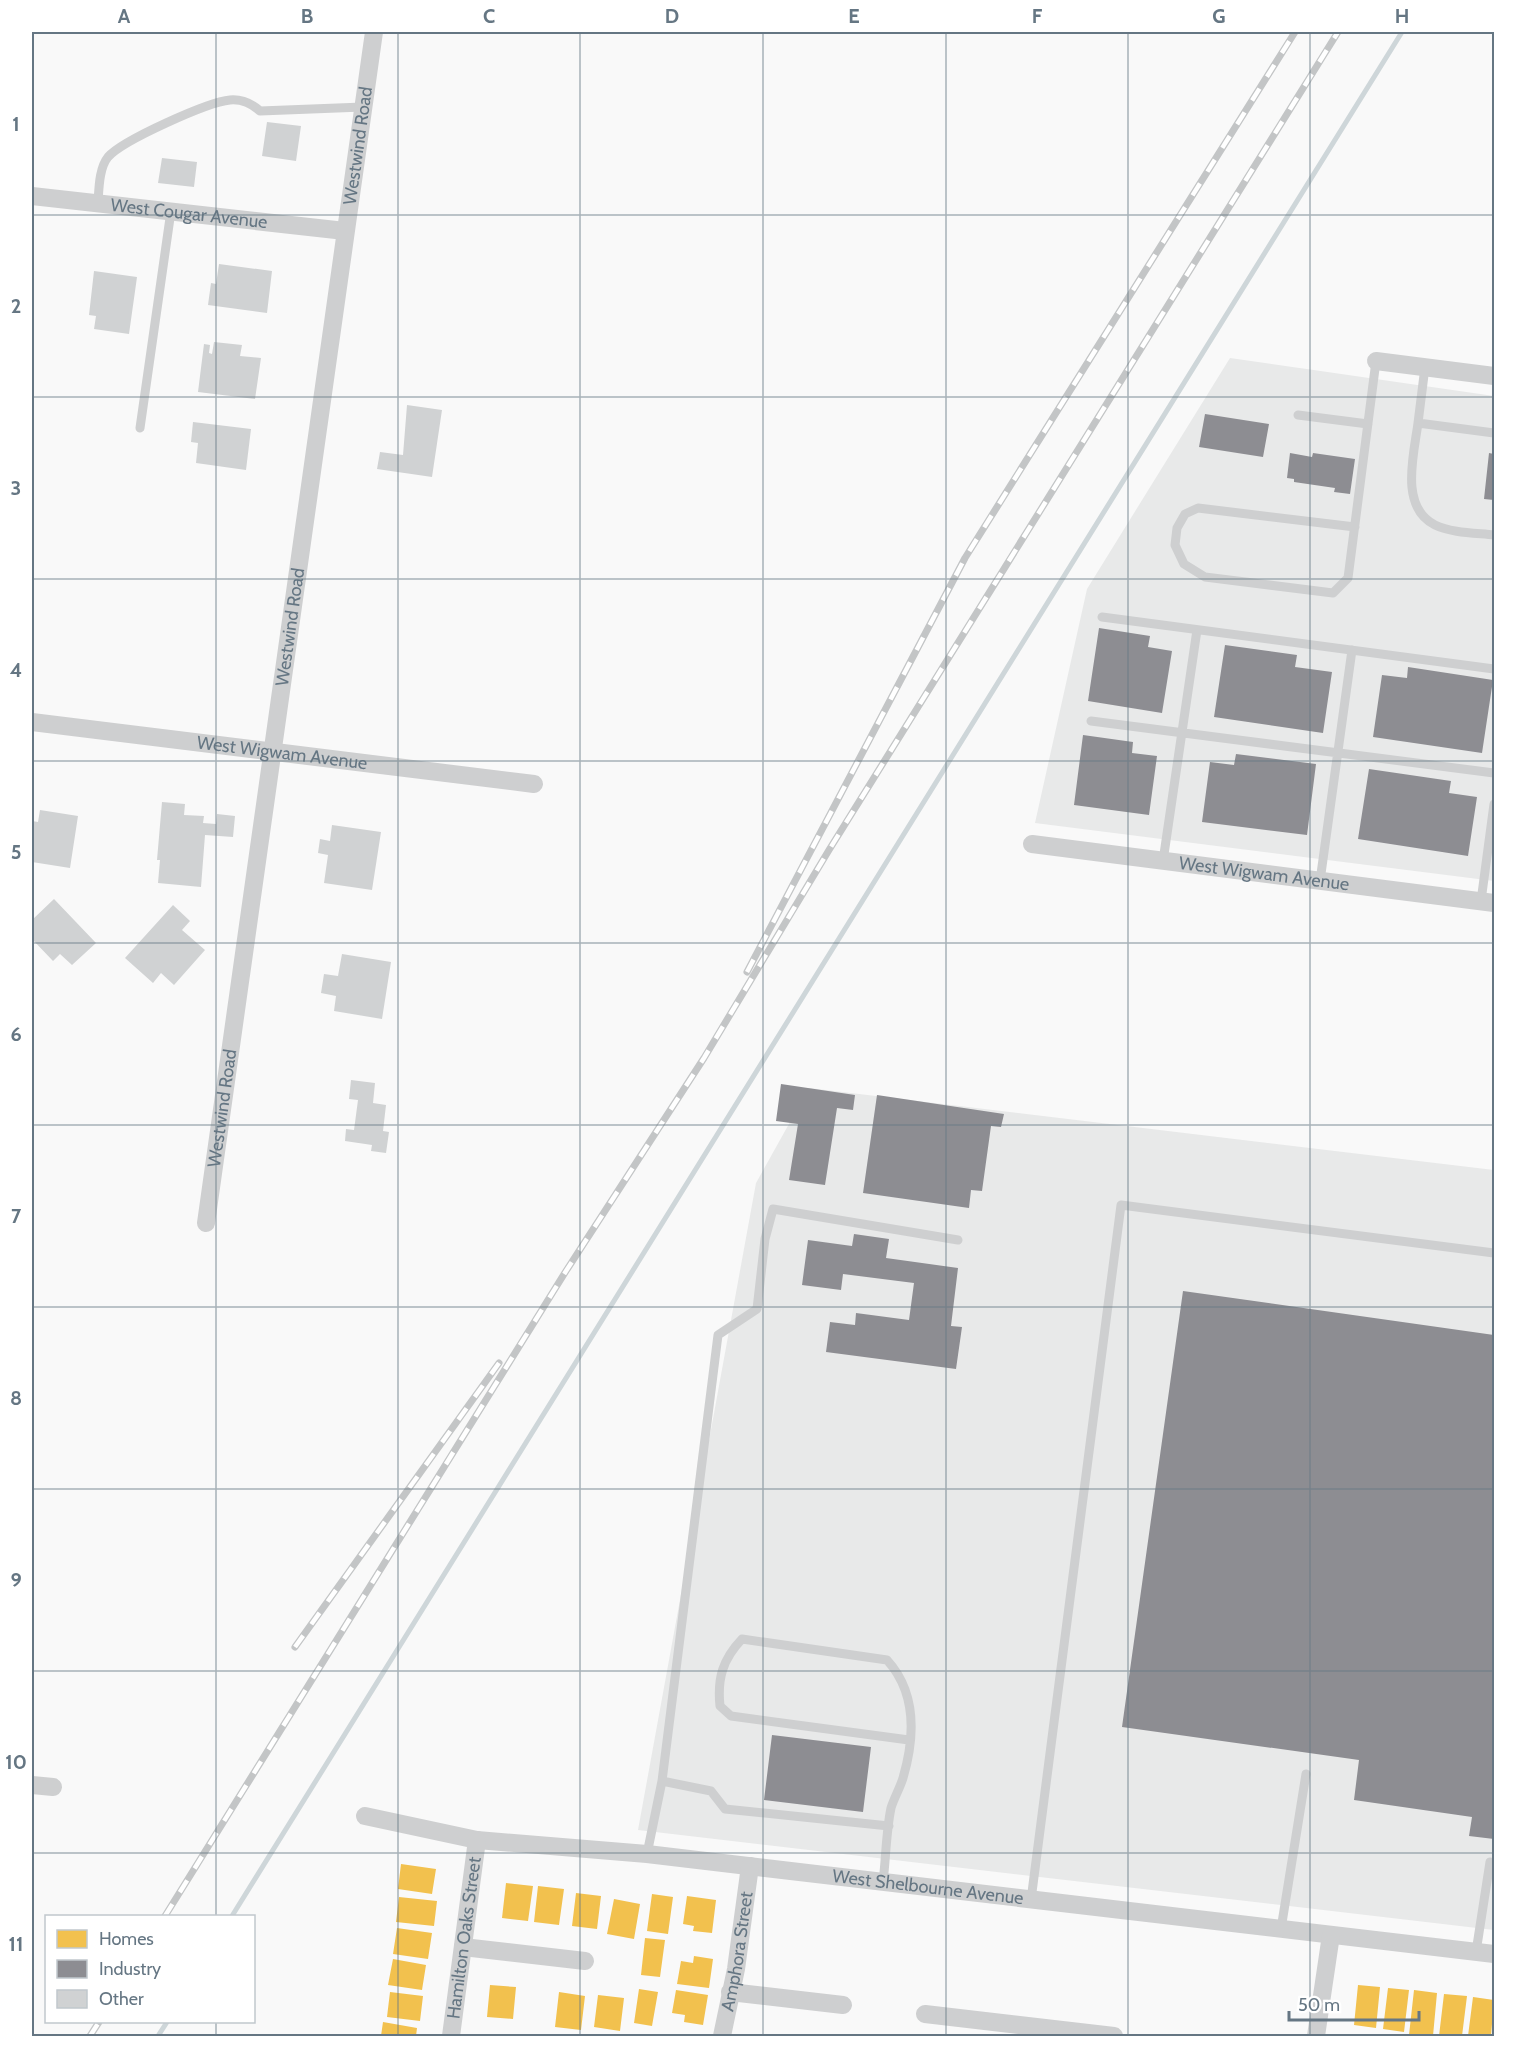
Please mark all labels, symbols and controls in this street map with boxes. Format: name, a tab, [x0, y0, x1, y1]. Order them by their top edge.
text: A	[118, 4, 131, 28]
text: B	[301, 4, 313, 28]
text: C	[483, 4, 495, 28]
text: D	[665, 4, 679, 28]
text: E	[848, 4, 860, 28]
text: F	[1032, 4, 1043, 28]
text: G	[1212, 4, 1226, 28]
text: H	[1395, 4, 1409, 28]
street label: Westwind Road	[339, 85, 377, 206]
text: 1	[12, 112, 20, 136]
street label: West Cougar Avenue	[109, 194, 269, 233]
text: 2	[11, 294, 21, 318]
text: 3	[11, 476, 21, 500]
street label: Westwind Road	[271, 566, 309, 687]
text: 4	[10, 658, 22, 682]
street label: West Wigwam Avenue	[196, 731, 369, 774]
text: 5	[11, 840, 21, 864]
street label: West Wigwam Avenue	[1178, 852, 1351, 895]
text: 6	[10, 1022, 22, 1046]
street label: Westwind Road	[203, 1048, 241, 1169]
text: 7	[11, 1204, 22, 1228]
text: 8	[10, 1386, 22, 1410]
text: 9	[10, 1568, 22, 1592]
text: 10	[5, 1750, 27, 1774]
street label: Hamilton Oaks Street	[442, 1855, 486, 2020]
street label: West Shelbourne Avenue	[831, 1865, 1025, 1909]
street label: Amphora Street	[716, 1890, 757, 2013]
legend	[45, 1915, 255, 2023]
text: Homes	[99, 1928, 154, 1950]
text: 11	[9, 1932, 23, 1956]
text: Industry	[99, 1958, 161, 1980]
scale bar	[1289, 1984, 1420, 2022]
text: Other	[99, 1988, 144, 2010]
text: 50 m	[1298, 1994, 1340, 2016]

